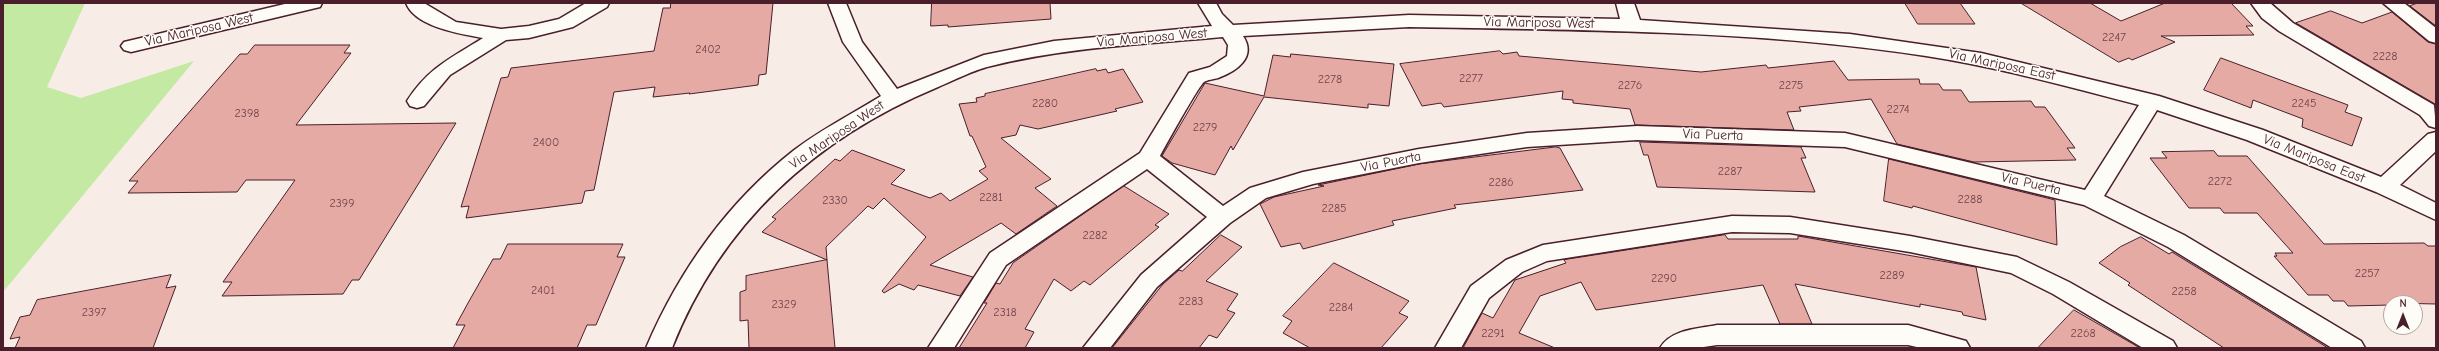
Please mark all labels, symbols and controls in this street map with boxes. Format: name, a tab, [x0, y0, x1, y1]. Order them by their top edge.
street label: Via Mariposa West	[143, 9, 255, 51]
street label: Via Mariposa West	[1483, 14, 1595, 32]
street label: Via Mariposa West	[1096, 25, 1208, 51]
house number: 2247	[2102, 31, 2126, 45]
house number: 2402	[695, 43, 721, 57]
street label: Via Mariposa East	[1947, 46, 2057, 84]
house number: 2228	[2372, 50, 2398, 64]
house number: 2277	[1459, 72, 1483, 86]
house number: 2278	[1318, 73, 1342, 87]
house number: 2276	[1618, 79, 1642, 93]
house number: 2275	[1779, 79, 1803, 93]
street label: Via Mariposa West	[786, 97, 888, 173]
house number: 2280	[1032, 97, 1058, 111]
house number: 2245	[2292, 97, 2316, 111]
house number: 2274	[1886, 103, 1910, 117]
house number: 2398	[235, 107, 259, 121]
house number: 2279	[1193, 121, 1217, 135]
street label: Via Puerta	[1682, 126, 1744, 144]
street label: Via Mariposa East	[2261, 131, 2367, 187]
house number: 2400	[533, 136, 559, 150]
street label: Via Puerta	[1359, 148, 1423, 176]
house number: 2287	[1718, 165, 1742, 179]
street label: Via Puerta	[1999, 169, 2063, 199]
house number: 2272	[2208, 175, 2232, 189]
house number: 2286	[1488, 176, 1514, 190]
house number: 2281	[979, 191, 1003, 205]
house number: 2288	[1958, 193, 1982, 207]
house number: 2330	[822, 194, 848, 208]
house number: 2399	[329, 197, 355, 211]
house number: 2285	[1321, 202, 1347, 216]
house number: 2282	[1082, 229, 1108, 243]
house number: 2257	[2355, 267, 2379, 281]
house number: 2289	[1879, 269, 1905, 283]
house number: 2290	[1651, 272, 1677, 286]
house number: 2401	[531, 284, 555, 298]
house number: 2258	[2171, 285, 2197, 299]
house number: 2283	[1179, 295, 1203, 309]
north arrow	[2383, 295, 2423, 335]
text: N	[2399, 297, 2407, 310]
house number: 2329	[772, 298, 796, 312]
house number: 2284	[1329, 301, 1353, 315]
house number: 2397	[82, 306, 106, 320]
house number: 2318	[993, 306, 1017, 320]
house number: 2291	[1481, 327, 1505, 341]
house number: 2268	[2070, 327, 2096, 341]

